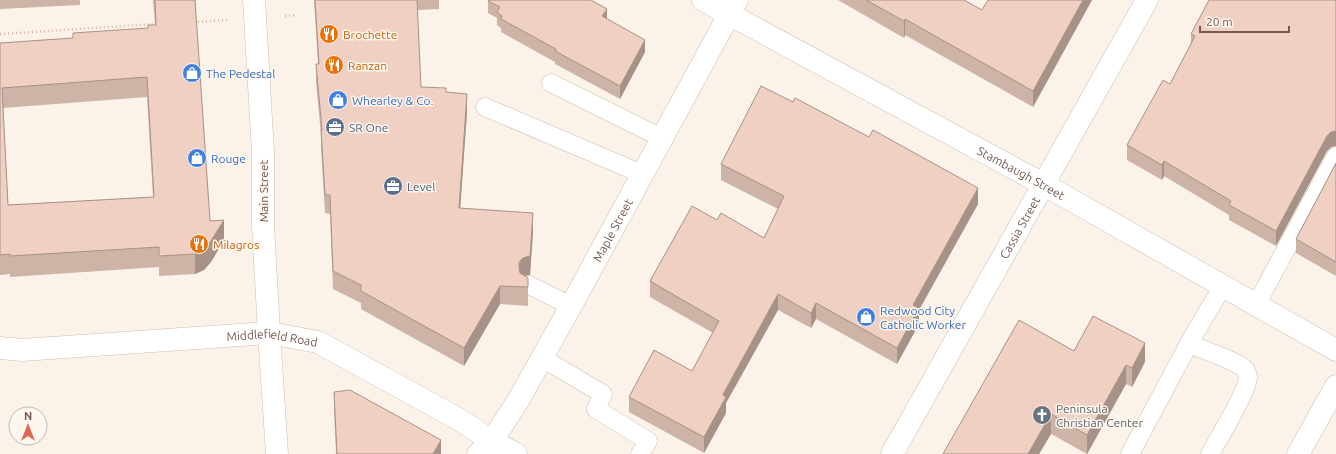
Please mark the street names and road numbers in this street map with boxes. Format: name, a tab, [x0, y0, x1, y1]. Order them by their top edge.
street label: Stambaugh Street	[975, 143, 1068, 202]
street label: Main Street	[257, 159, 270, 222]
street label: Cassia Street	[997, 194, 1042, 261]
street label: Maple Street	[590, 196, 635, 264]
street label: Middlefield Road	[226, 326, 319, 348]

